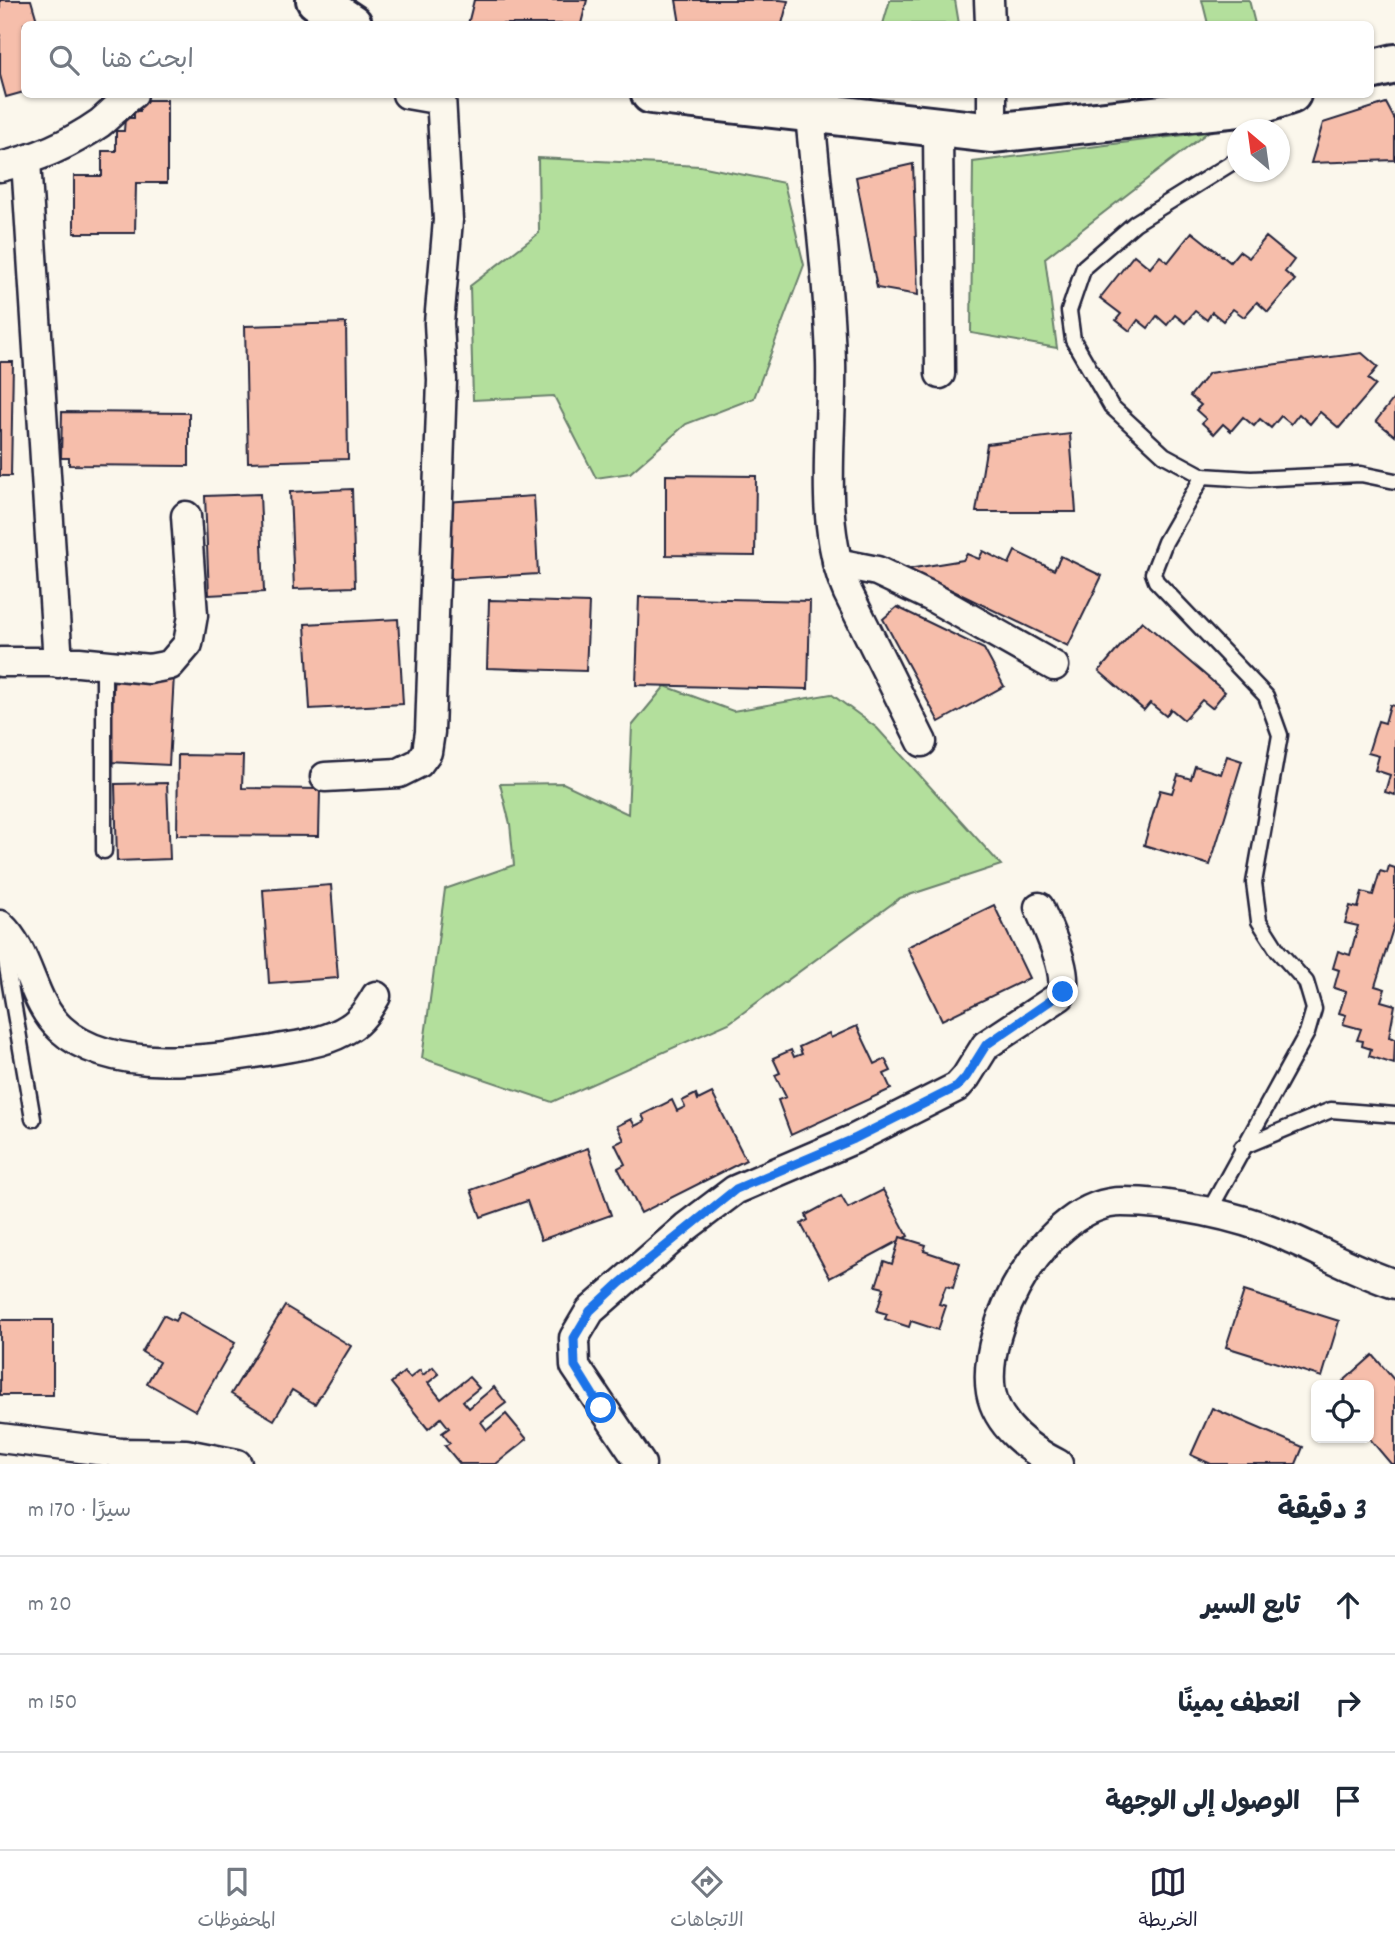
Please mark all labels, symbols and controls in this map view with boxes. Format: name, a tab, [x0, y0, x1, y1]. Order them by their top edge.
search box	[21, 21, 1374, 98]
icon: search	[45, 41, 83, 79]
text: ابحث هنا	[101, 43, 194, 80]
north arrow	[1227, 119, 1290, 182]
route end	[1047, 976, 1078, 1007]
map controls	[1311, 1380, 1374, 1443]
button: locate	[1311, 1380, 1374, 1443]
route start	[585, 1392, 616, 1423]
text: 3 دقيقة	[1278, 1491, 1367, 1534]
text: سيرًا · 170 m	[28, 1495, 131, 1528]
icon: ahead	[1329, 1586, 1367, 1624]
text: 20 m	[28, 1589, 72, 1622]
text: تابع السير	[1201, 1589, 1300, 1626]
icon: right	[1329, 1684, 1367, 1722]
text: 150 m	[28, 1687, 77, 1720]
text: انعطف يمينًا	[1178, 1687, 1300, 1724]
icon: arrive	[1329, 1782, 1367, 1820]
text: الوصول إلى الوجهة	[1105, 1785, 1300, 1822]
tab: المحفوظات	[197, 1863, 276, 1936]
tab: الاتجاهات	[670, 1863, 744, 1936]
tab: الخريطة	[1138, 1863, 1198, 1936]

